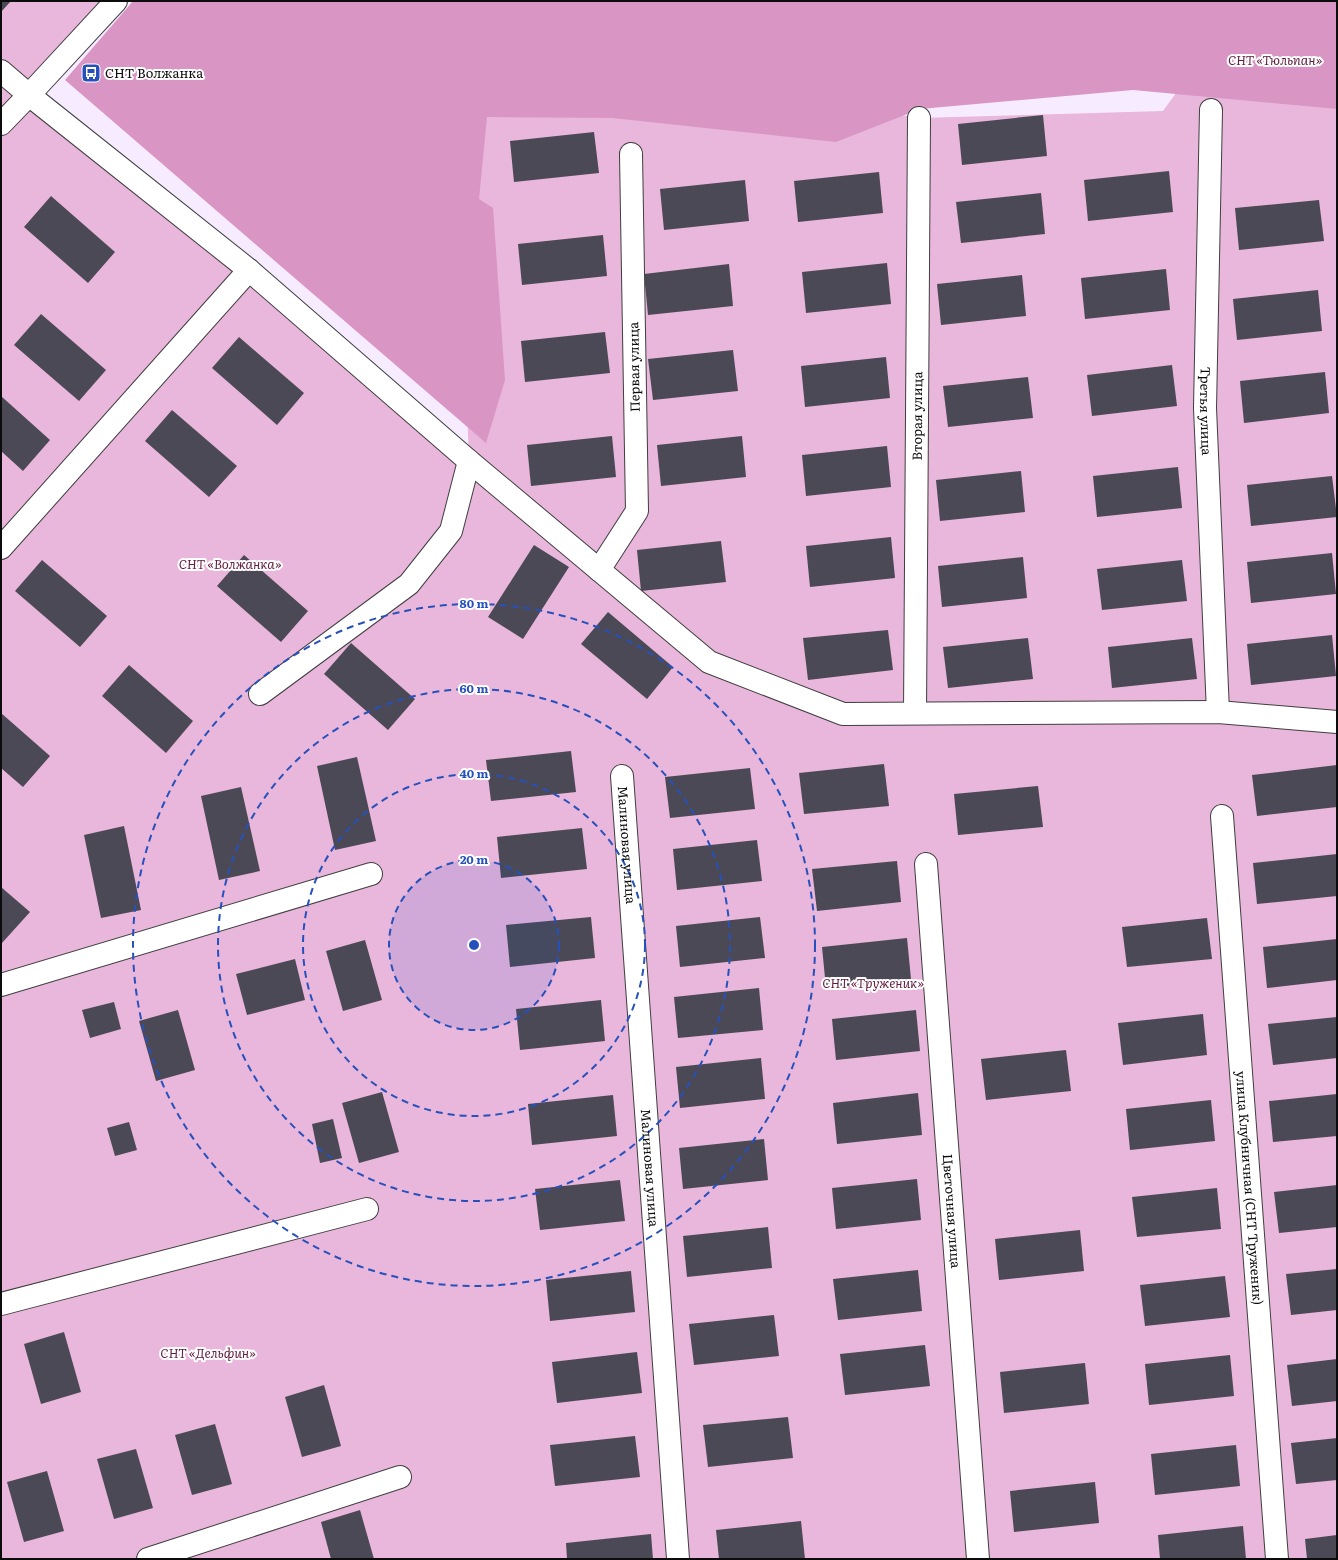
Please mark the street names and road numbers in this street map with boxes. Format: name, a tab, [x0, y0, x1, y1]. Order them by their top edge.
street label: Первая улица	[623, 322, 644, 412]
street label: Третья улица	[1196, 366, 1217, 456]
street label: Вторая улица	[907, 371, 926, 461]
street label: Малиновая улица	[614, 785, 641, 904]
street label: улица Клубничная (СНТ Труженик)	[1232, 1070, 1268, 1306]
street label: Малиновая улица	[637, 1108, 664, 1228]
street label: Цветочная улица	[939, 1153, 966, 1269]

